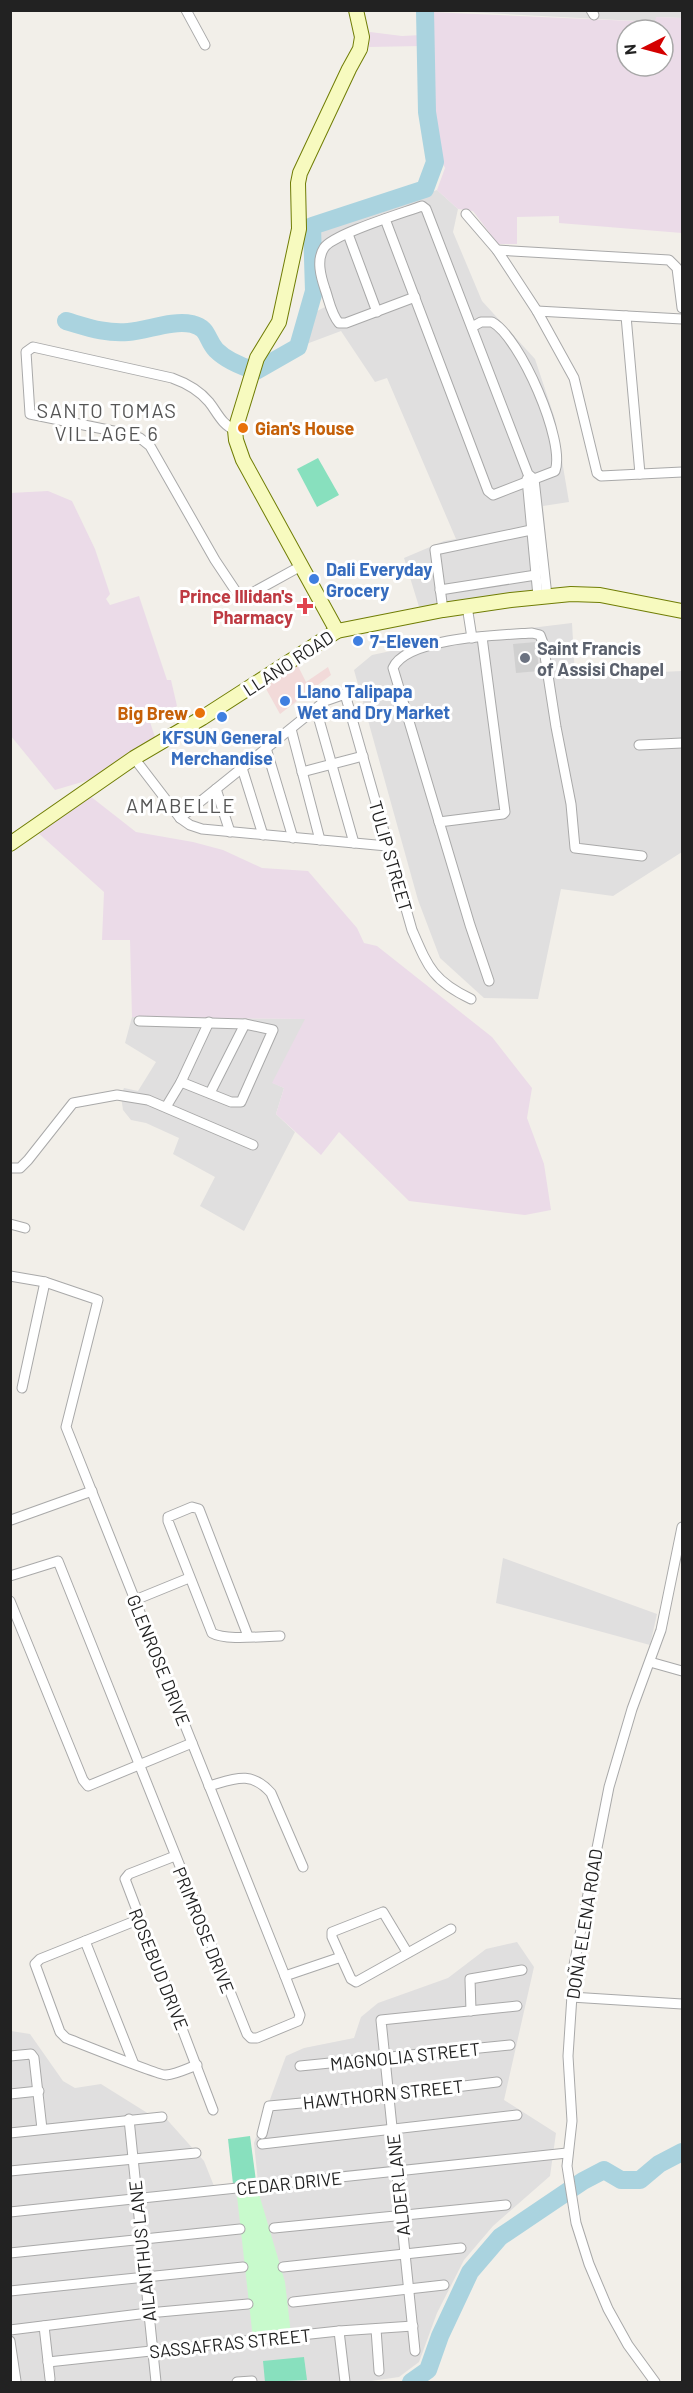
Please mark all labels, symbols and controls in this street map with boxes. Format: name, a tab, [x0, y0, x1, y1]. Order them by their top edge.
north arrow	[615, 18, 675, 78]
text: N	[620, 43, 640, 56]
district label: SANTO TOMAS VILLAGE 6	[37, 398, 177, 445]
place label: Gian's House	[255, 417, 355, 439]
marker: Gian's House	[236, 421, 250, 435]
place label: Dali Everyday Grocery	[326, 558, 432, 601]
marker: Dali Everyday Grocery	[307, 572, 321, 586]
place label: Prince Illidan's Pharmacy	[179, 585, 293, 628]
marker: Prince Illidan's Pharmacy	[298, 599, 312, 613]
street label: LLANO ROAD	[239, 626, 337, 700]
place label: 7-Eleven	[370, 630, 439, 652]
marker: 7-Eleven	[351, 634, 365, 648]
place label: Saint Francis of Assisi Chapel	[537, 637, 664, 680]
marker: Saint Francis of Assisi Chapel	[518, 651, 532, 665]
place label: Llano Talipapa Wet and Dry Market	[297, 680, 450, 723]
marker: Llano Talipapa Wet and Dry Market	[278, 694, 292, 708]
place label: Big Brew	[117, 702, 188, 724]
marker: Big Brew	[193, 706, 207, 720]
marker: KFSUN General Merchandise	[215, 710, 229, 724]
place label: KFSUN General Merchandise	[162, 726, 282, 769]
district label: AMABELLE	[126, 793, 236, 817]
street label: TULIP STREET	[365, 798, 417, 914]
street label: GLENROSE DRIVE	[123, 1591, 195, 1729]
street label: DOÑA ELENA ROAD	[561, 1847, 607, 2001]
street label: PRIMROSE DRIVE	[169, 1864, 239, 1996]
street label: ROSEBUD DRIVE	[125, 1905, 193, 2033]
street label: MAGNOLIA STREET	[329, 2037, 481, 2075]
street label: HAWTHORN STREET	[302, 2075, 464, 2113]
street label: ALDER LANE	[382, 2133, 414, 2237]
street label: CEDAR DRIVE	[235, 2167, 343, 2199]
street label: AILANTHUS LANE	[124, 2179, 160, 2323]
street label: SASSAFRAS STREET	[148, 2324, 312, 2362]

